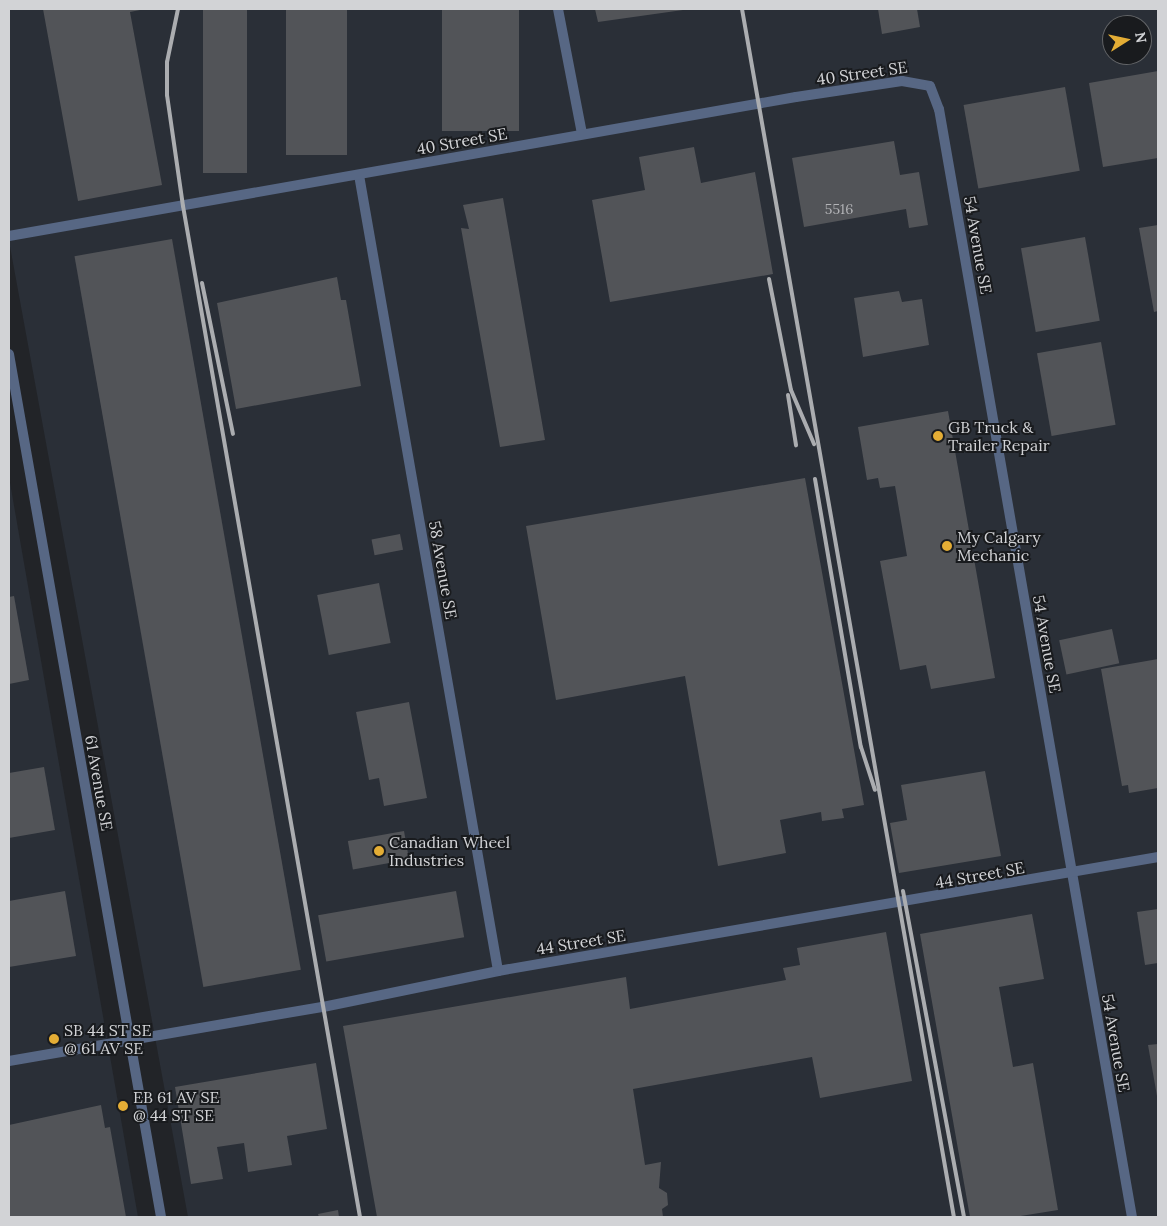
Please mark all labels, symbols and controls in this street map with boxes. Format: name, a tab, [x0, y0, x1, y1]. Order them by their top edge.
north arrow	[1102, 15, 1152, 65]
text: N	[1131, 31, 1151, 44]
street label: 40 Street SE	[815, 57, 909, 89]
street label: 40 Street SE	[415, 124, 509, 158]
street label: 54 Avenue SE	[960, 195, 996, 295]
house number: 5516	[825, 201, 853, 217]
place label: GB Truck & Trailer Repair	[948, 417, 1050, 455]
marker: GB Truck & Trailer Repair	[932, 430, 944, 442]
street label: 58 Avenue SE	[425, 519, 461, 621]
place label: My Calgary Mechanic	[957, 527, 1041, 565]
marker: My Calgary Mechanic	[941, 540, 953, 552]
street label: 54 Avenue SE	[1029, 594, 1065, 694]
street label: 61 Avenue SE	[81, 734, 117, 832]
place label: Canadian Wheel Industries	[389, 832, 510, 870]
marker: Canadian Wheel Industries	[373, 845, 385, 857]
street label: 44 Street SE	[934, 858, 1026, 892]
street label: 44 Street SE	[535, 925, 627, 959]
street label: 54 Avenue SE	[1098, 993, 1134, 1093]
place label: SB 44 ST SE @ 61 AV SE	[64, 1020, 151, 1058]
marker: SB 44 ST SE @ 61 AV SE	[48, 1033, 60, 1045]
place label: EB 61 AV SE @ 44 ST SE	[133, 1087, 219, 1125]
marker: EB 61 AV SE @ 44 ST SE	[117, 1100, 129, 1112]

